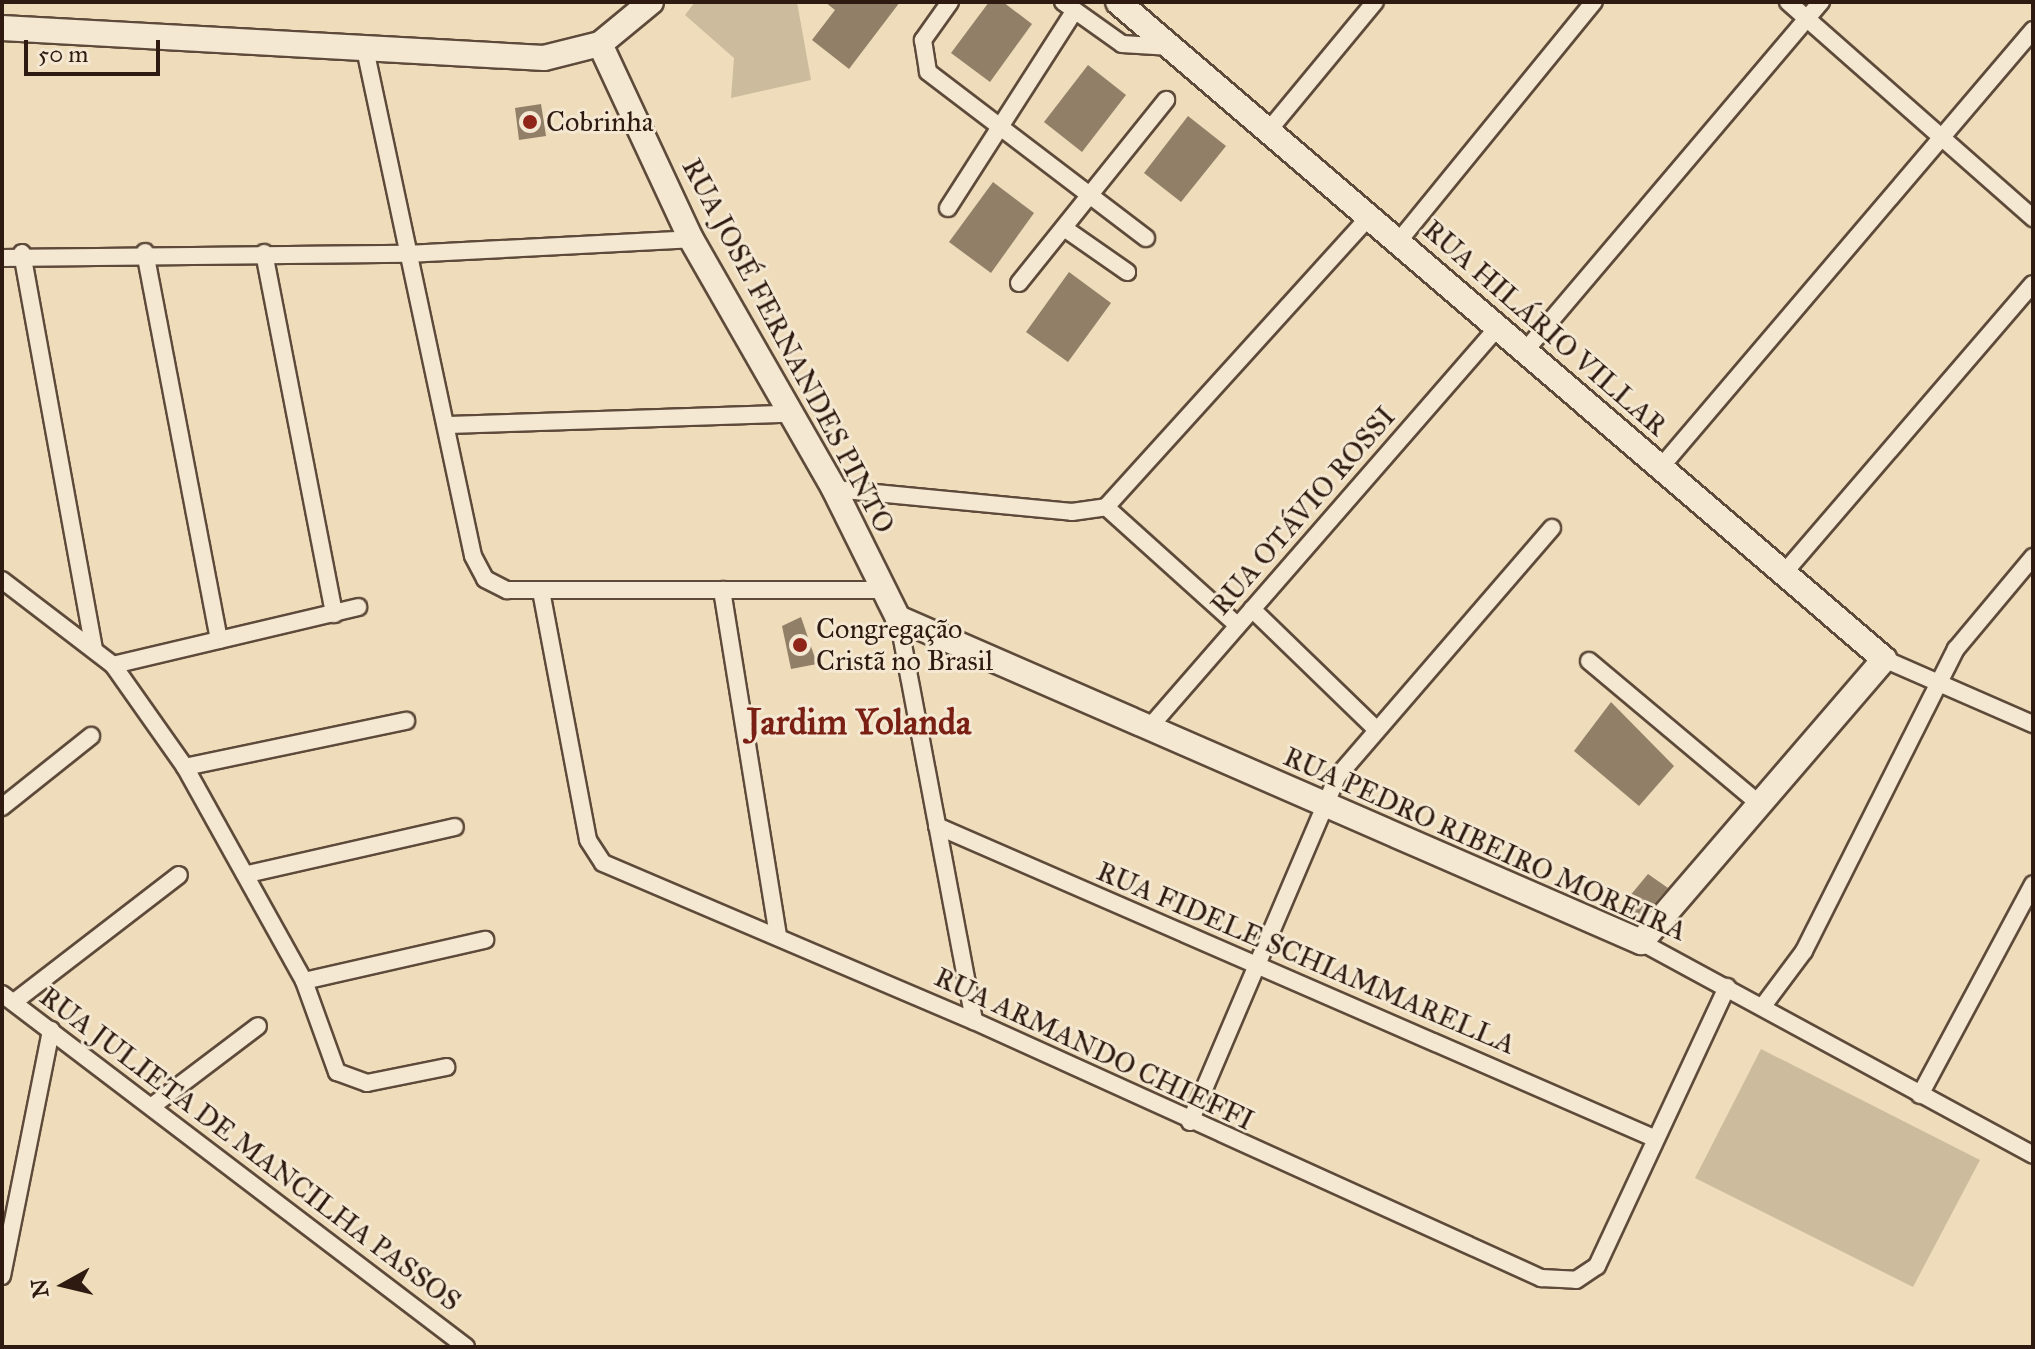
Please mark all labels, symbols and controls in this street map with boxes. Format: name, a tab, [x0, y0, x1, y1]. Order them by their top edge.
scale bar	[28, 24, 164, 74]
text: 50 m	[38, 39, 88, 69]
place label: Cobrinha	[546, 105, 654, 139]
marker: Cobrinha	[521, 113, 539, 131]
street label: RUA JOSÉ FERNANDES PINTO	[675, 153, 901, 539]
street label: RUA HILÁRIO VILLAR	[1416, 213, 1674, 443]
street label: RUA OTÁVIO ROSSI	[1204, 400, 1402, 622]
place label: Congregação Cristã no Brasil	[816, 612, 993, 678]
marker: Congregação Cristã no Brasil	[791, 636, 809, 654]
district label: Jardim Yolanda	[747, 701, 971, 745]
street label: RUA PEDRO RIBEIRO MOREIRA	[1278, 740, 1692, 948]
street label: RUA FIDELE SCHIAMMARELLA	[1092, 854, 1520, 1062]
street label: RUA ARMANDO CHIEFFI	[929, 960, 1259, 1138]
street label: RUA JULIETA DE MANCILHA PASSOS	[33, 980, 467, 1318]
north arrow	[24, 1245, 104, 1325]

